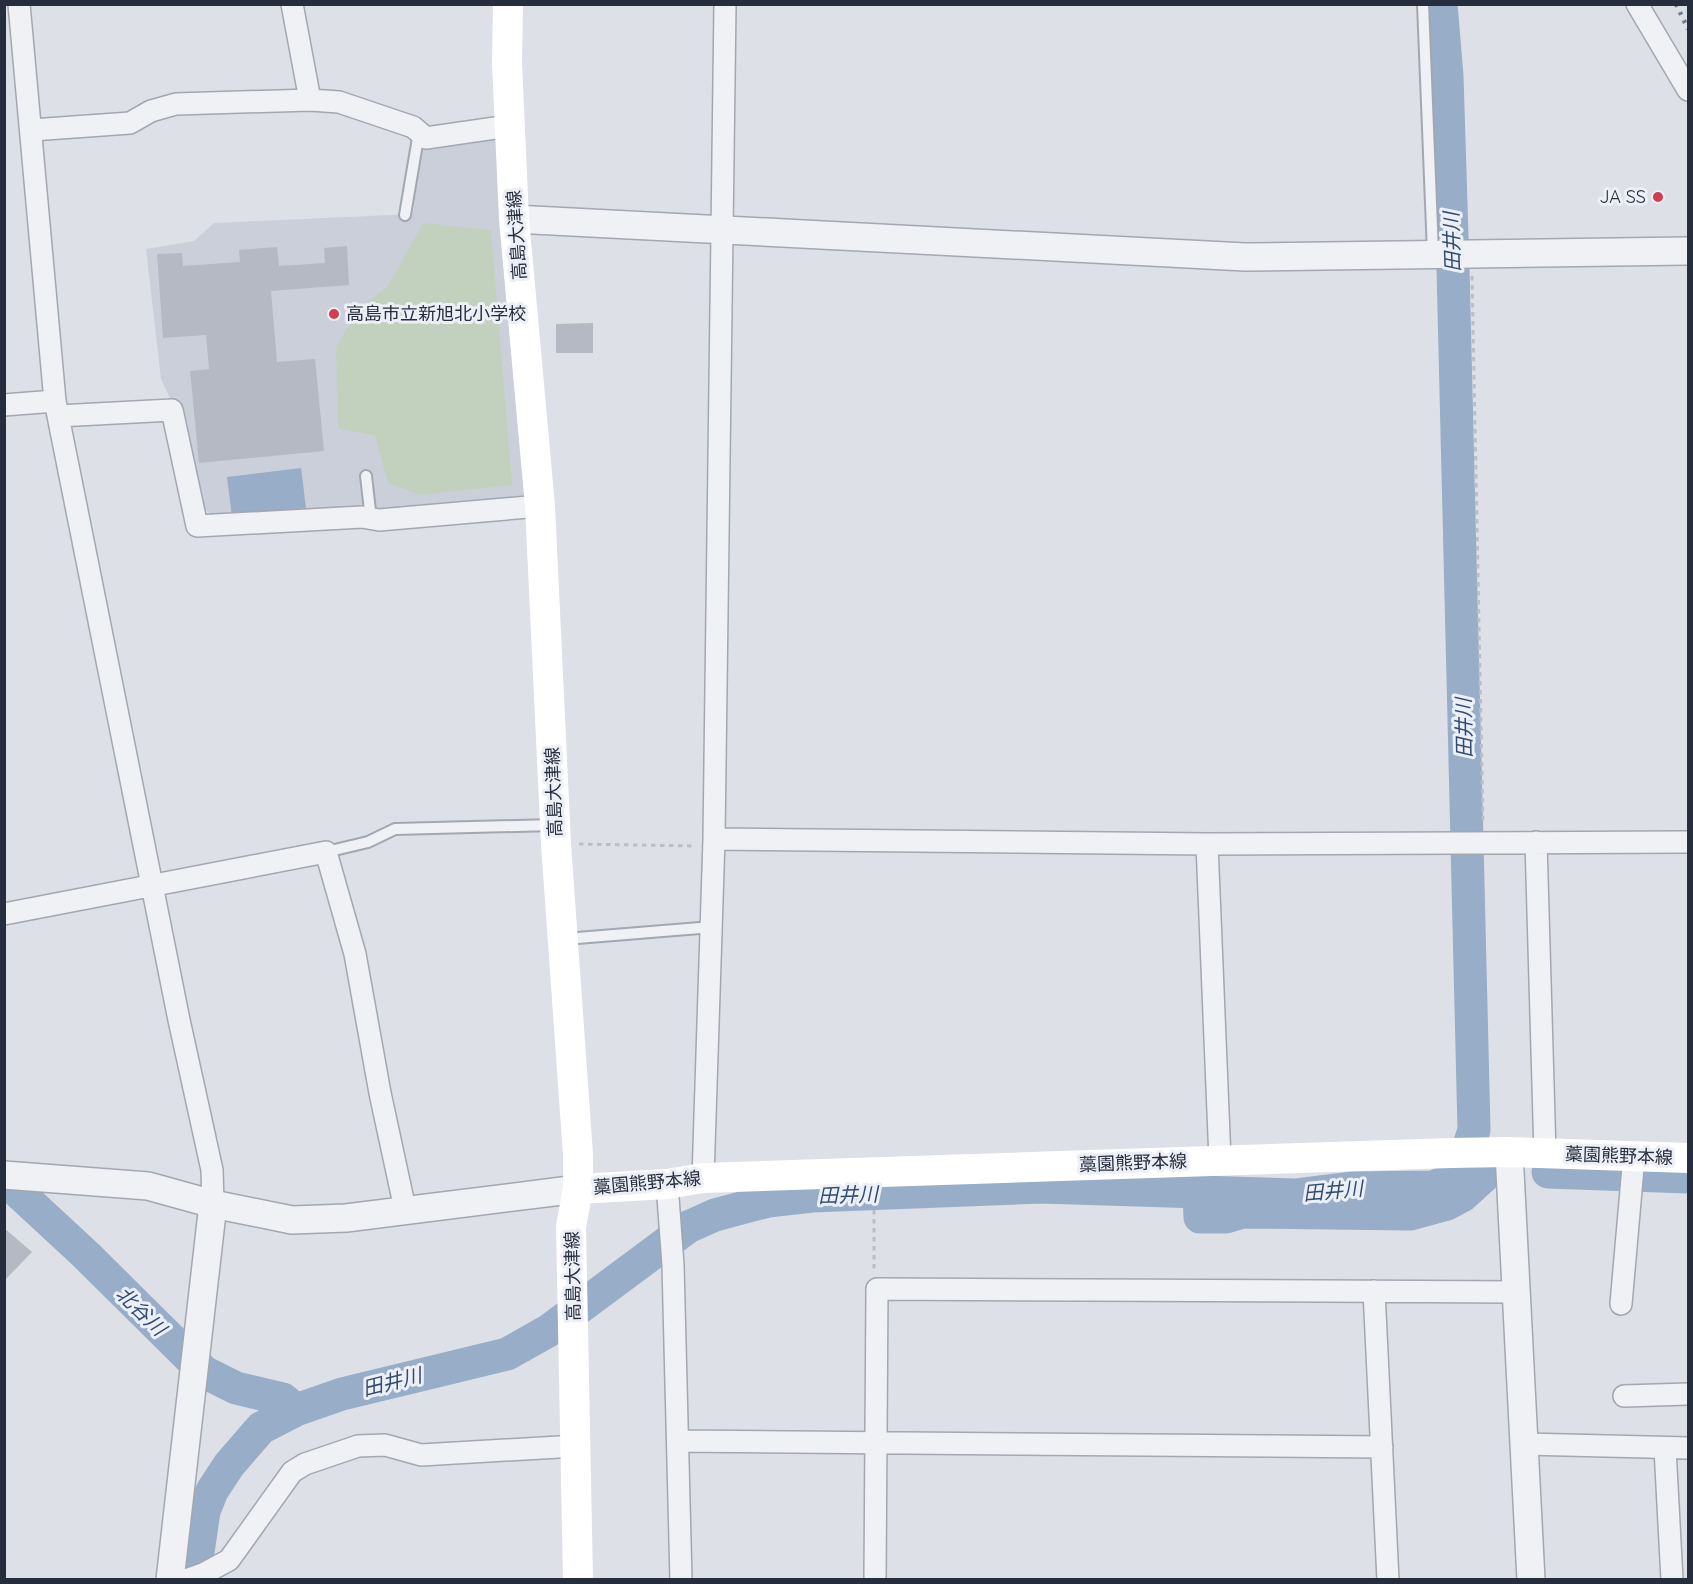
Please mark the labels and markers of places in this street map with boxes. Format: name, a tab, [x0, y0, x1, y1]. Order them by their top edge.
place label: JA SS	[1599, 185, 1646, 208]
marker: JA SS	[1651, 190, 1665, 204]
place label: 高島市立新旭北小学校	[346, 302, 526, 325]
marker: 高島市立新旭北小学校	[327, 307, 341, 321]

